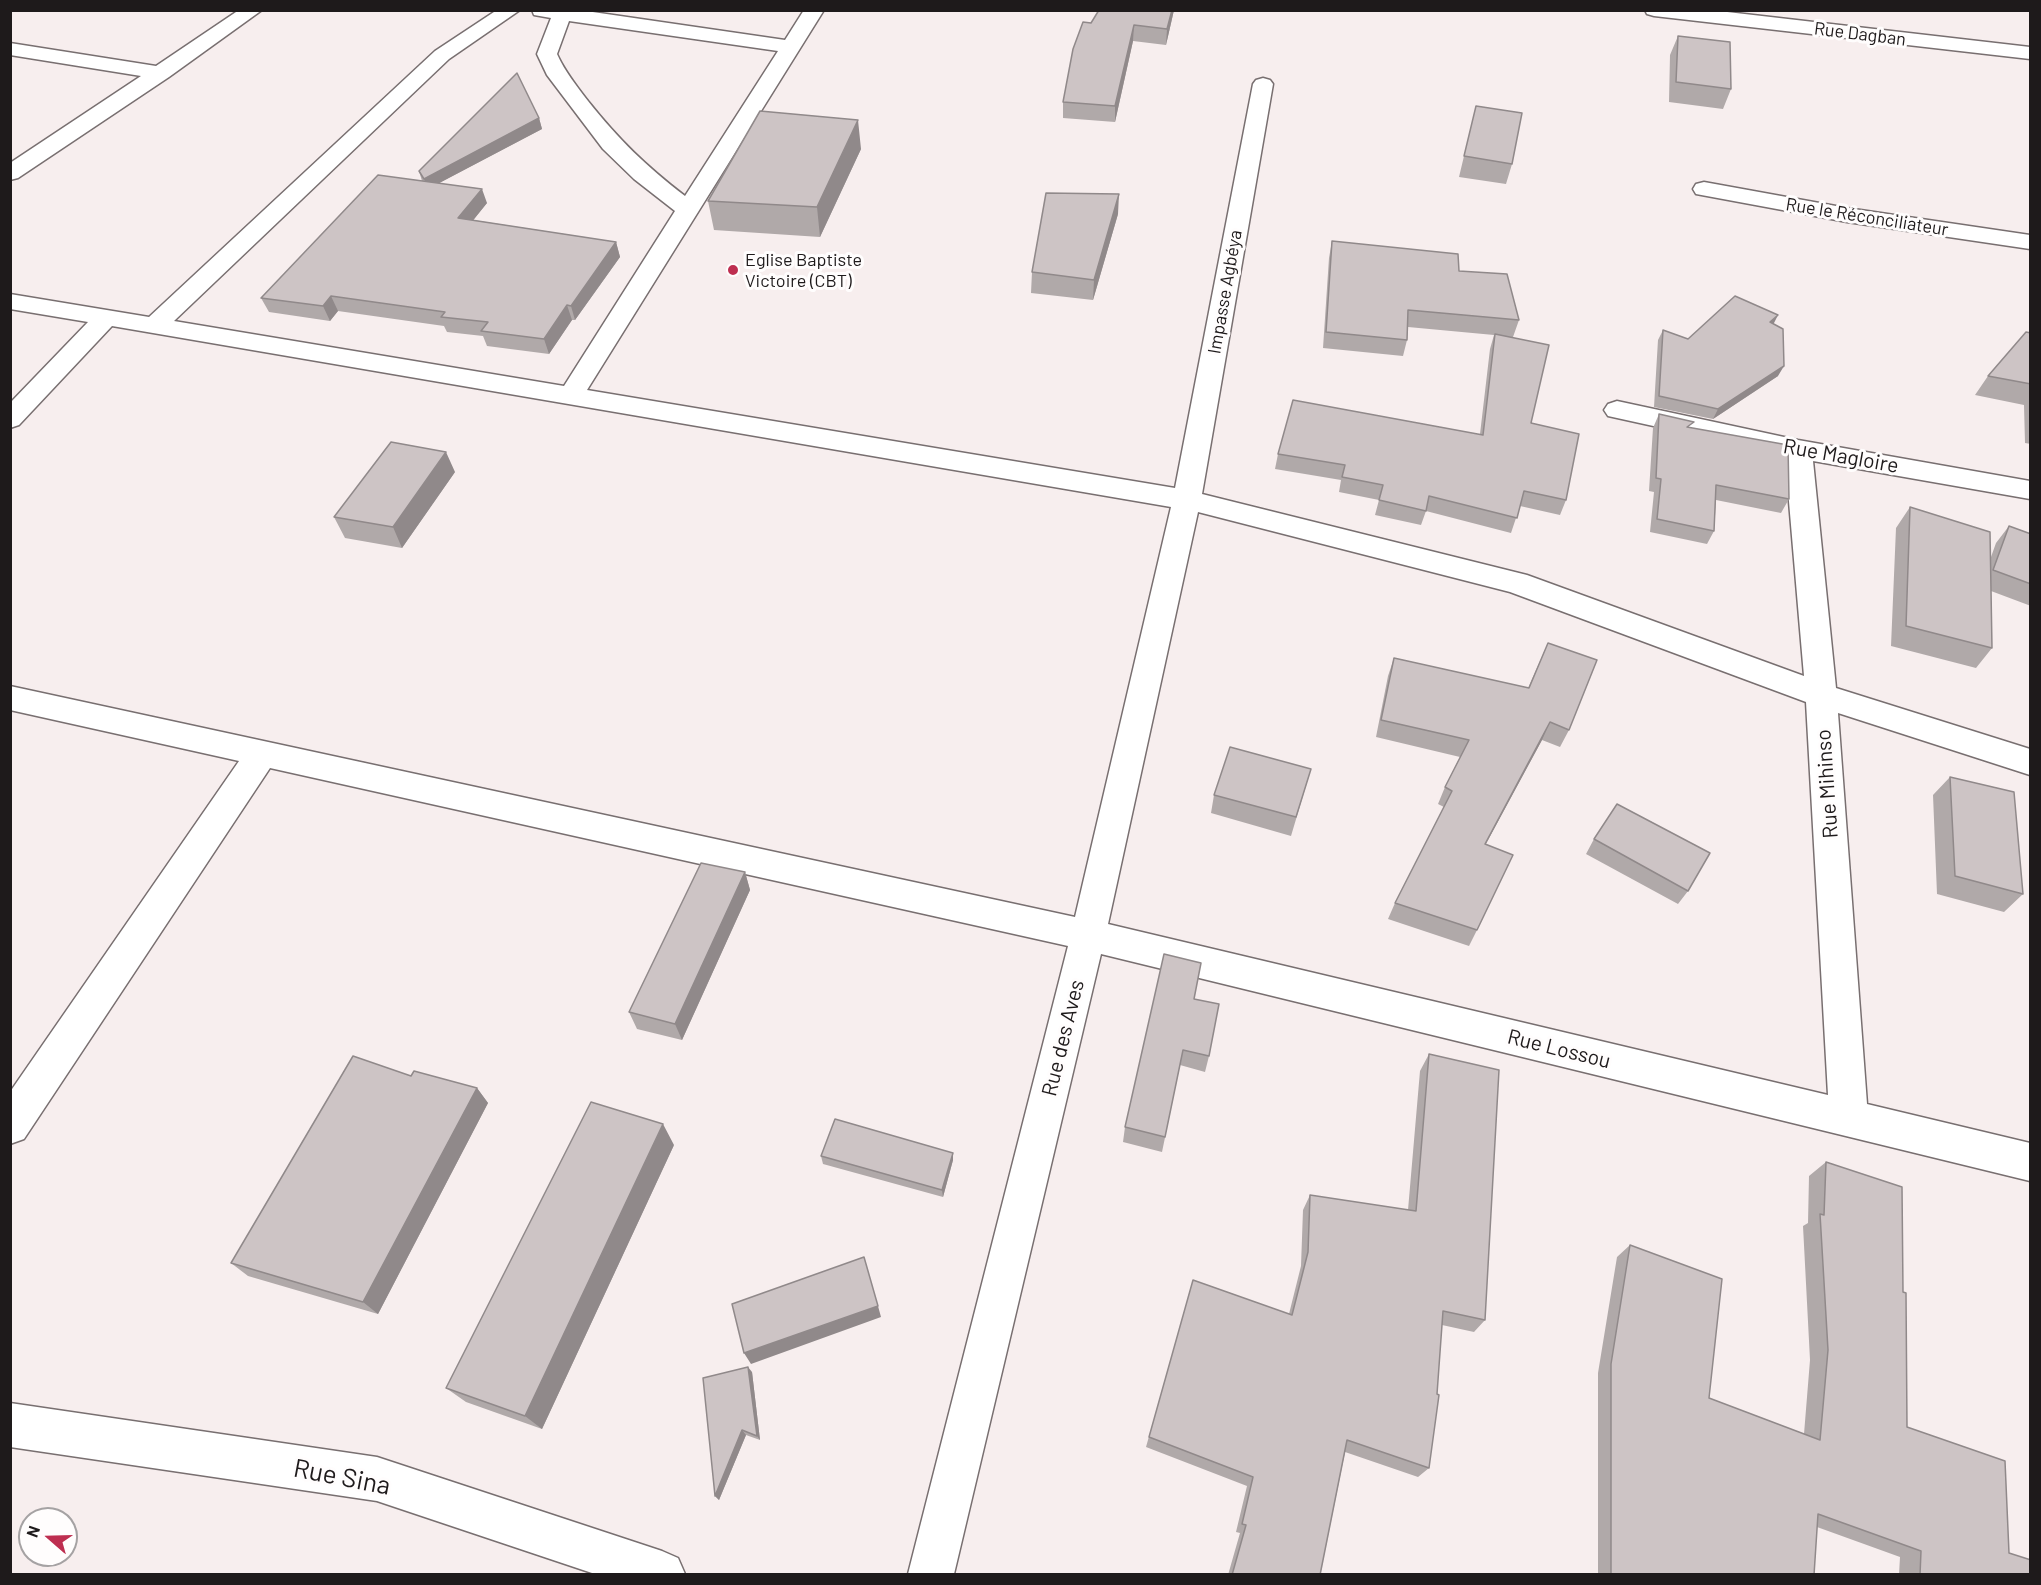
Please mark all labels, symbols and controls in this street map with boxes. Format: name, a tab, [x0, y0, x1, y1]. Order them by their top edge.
street label: Rue Dagban	[1813, 18, 1907, 50]
street label: Rue le Réconciliateur	[1784, 193, 1950, 241]
street label: Impasse Agbéya	[1203, 228, 1247, 356]
place label: Eglise Baptiste Victoire (CBT)	[745, 249, 862, 292]
marker: Eglise Baptiste Victoire (CBT)	[726, 263, 740, 277]
street label: Rue Magloire	[1781, 433, 1901, 479]
street label: Rue Mihinso	[1811, 729, 1843, 839]
street label: Rue des Aves	[1036, 977, 1090, 1099]
street label: Rue Lossou	[1505, 1024, 1613, 1074]
street label: Rue Sina	[291, 1452, 393, 1502]
north arrow	[18, 1507, 78, 1567]
text: N	[22, 1523, 43, 1540]

